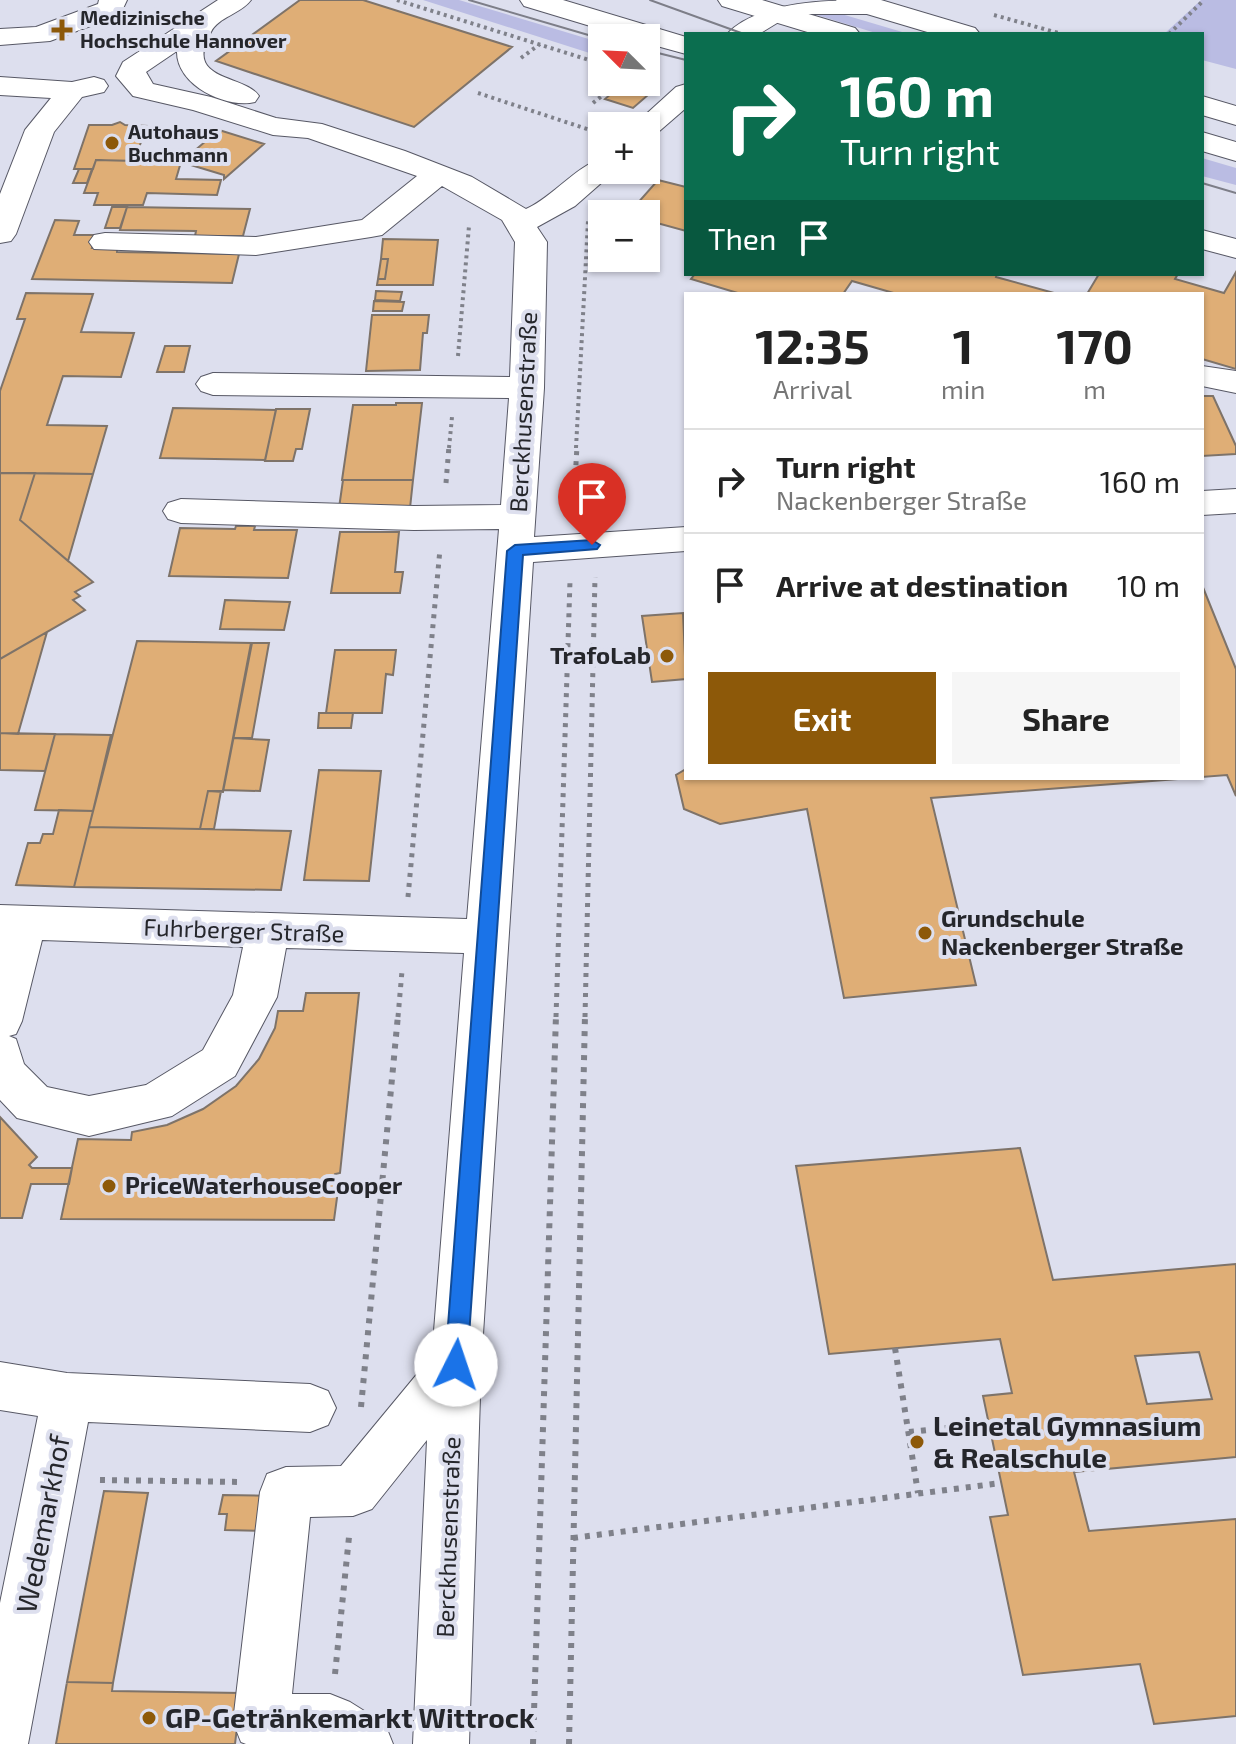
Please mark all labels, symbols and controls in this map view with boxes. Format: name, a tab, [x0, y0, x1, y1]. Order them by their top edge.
place label: Medizinische Hochschule Hannover	[80, 5, 287, 52]
marker: Medizinische Hochschule Hannover	[51, 19, 73, 41]
north arrow	[588, 24, 660, 96]
map controls	[588, 24, 660, 272]
text: 160 m	[840, 61, 994, 128]
icon: right	[708, 64, 812, 168]
button: +	[588, 112, 660, 184]
place label: Autohaus Buchmann	[128, 119, 228, 166]
text: Turn right	[840, 129, 1000, 172]
marker: Autohaus Buchmann	[103, 134, 121, 152]
button: −	[588, 200, 660, 272]
icon: arrive	[792, 216, 836, 260]
text: Then	[708, 220, 776, 256]
street label: Berckhusenstraße	[503, 311, 542, 513]
text: 12:35	[755, 316, 870, 374]
text: 1	[953, 316, 974, 374]
text: 170	[1056, 316, 1133, 374]
text: Arrival	[773, 373, 852, 404]
text: min	[941, 373, 985, 404]
text: m	[1083, 373, 1106, 404]
text: Turn right	[776, 448, 916, 484]
icon: right	[708, 459, 752, 503]
pin	[558, 463, 626, 545]
text: 160 m	[1100, 463, 1180, 499]
icon: arrive	[570, 475, 614, 519]
text: Nackenberger Straße	[776, 484, 1027, 515]
icon: arrive	[708, 563, 752, 607]
text: Arrive at destination	[776, 567, 1068, 603]
text: 10 m	[1117, 567, 1180, 603]
place label: TrafoLab	[550, 640, 651, 669]
marker: TrafoLab	[658, 647, 676, 665]
button: Exit	[708, 672, 936, 764]
button: Share	[952, 672, 1180, 764]
place label: Grundschule Nackenberger Straße	[941, 903, 1184, 960]
street label: Fuhrberger Straße	[143, 912, 345, 947]
marker: Grundschule Nackenberger Straße	[916, 924, 934, 942]
place label: PriceWaterhouseCooper	[125, 1170, 403, 1199]
marker: PriceWaterhouseCooper	[100, 1177, 118, 1195]
position arrow	[414, 1323, 498, 1407]
place label: Leinetal Gymnasium & Realschule	[933, 1408, 1202, 1474]
street label: Wedemarkhof	[8, 1431, 76, 1616]
marker: Leinetal Gymnasium & Realschule	[908, 1433, 926, 1451]
street label: Berckhusenstraße	[430, 1436, 465, 1638]
place label: GP-Getränkemarkt Wittrock	[165, 1700, 535, 1734]
marker: GP-Getränkemarkt Wittrock	[140, 1709, 158, 1727]

